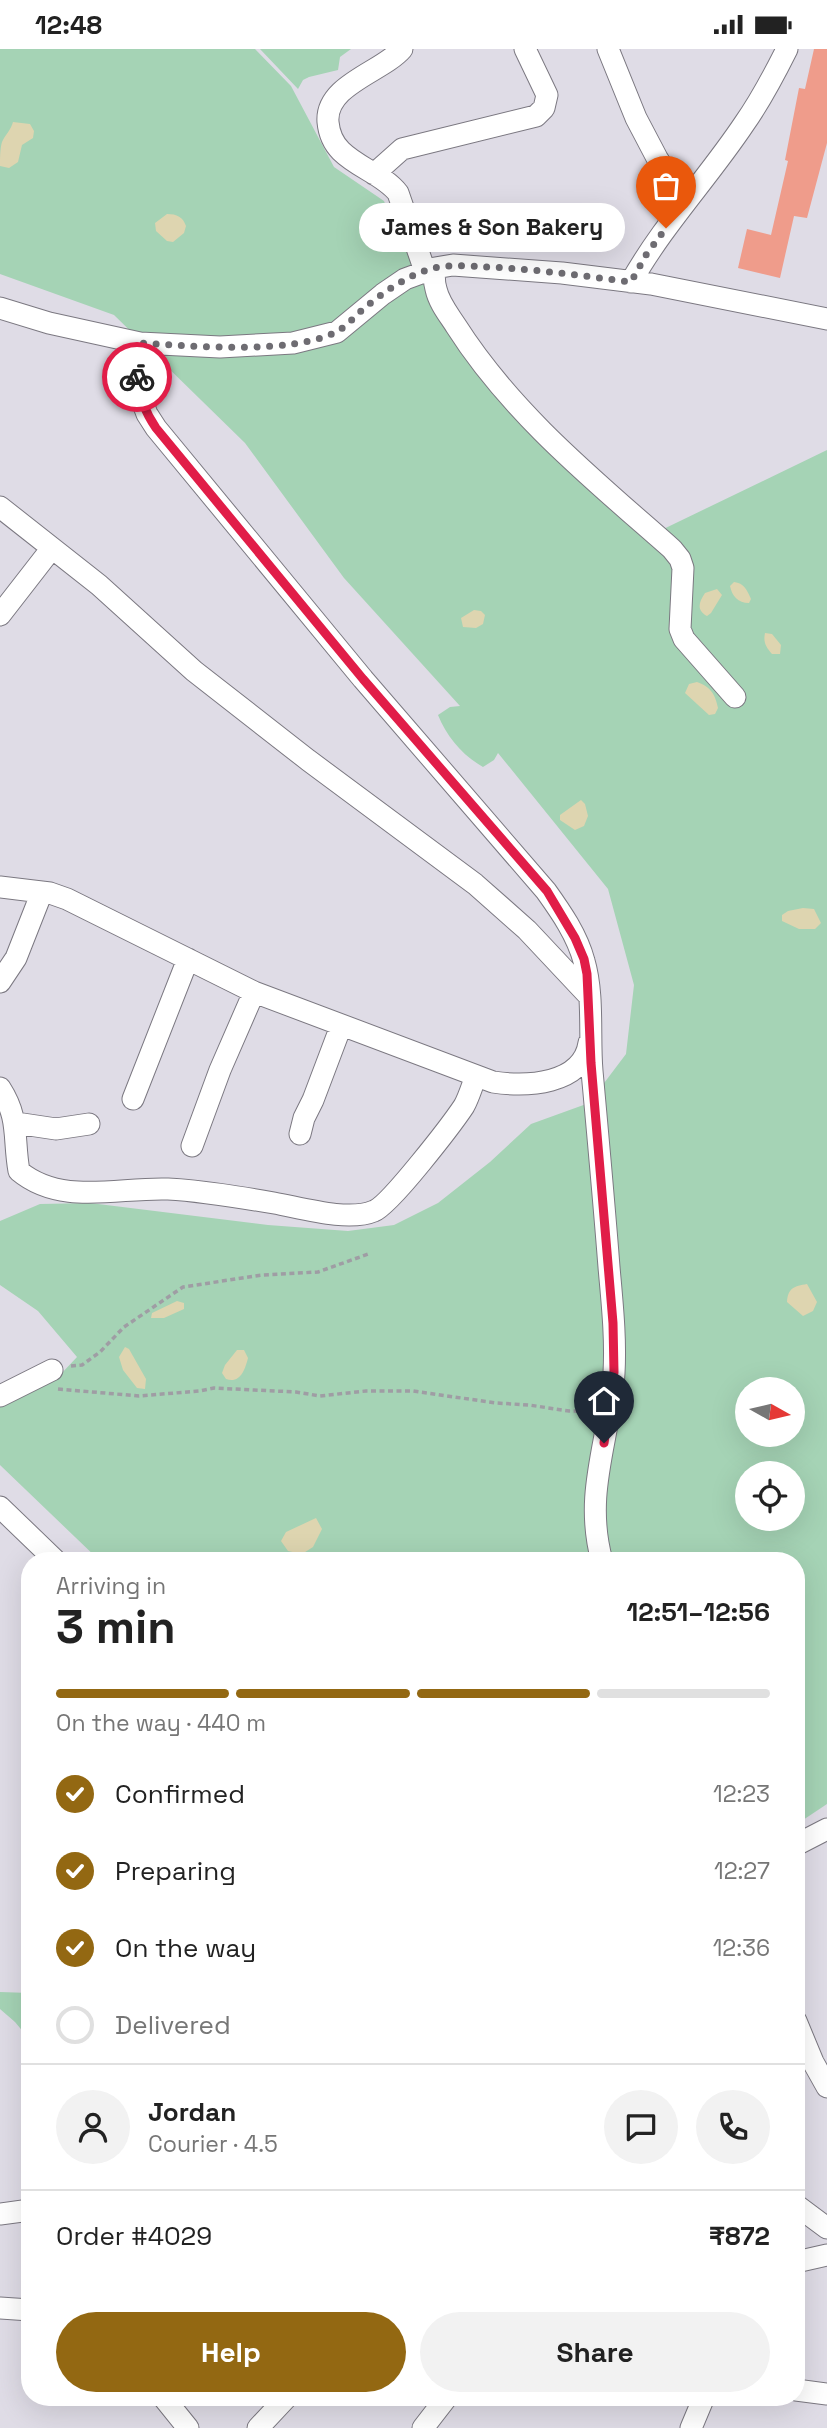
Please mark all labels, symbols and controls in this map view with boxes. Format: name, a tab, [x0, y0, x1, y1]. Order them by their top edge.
text: 12:48	[35, 8, 102, 42]
pin	[636, 156, 696, 228]
icon: bag	[647, 167, 685, 205]
callout: James & Son Bakery	[358, 203, 624, 253]
text: James & Son Bakery	[381, 212, 603, 242]
courier	[102, 342, 172, 412]
icon: bike	[118, 358, 156, 396]
pin	[574, 1371, 634, 1443]
north arrow	[735, 1377, 805, 1447]
map controls	[735, 1377, 805, 1531]
icon: home	[585, 1382, 623, 1420]
button: locate	[735, 1461, 805, 1531]
text: Arriving in	[56, 1571, 166, 1601]
text: 12:51–12:56	[626, 1595, 770, 1629]
text: 3 min	[56, 1598, 176, 1656]
text: On the way · 440 m	[56, 1708, 266, 1738]
icon: check	[56, 1775, 94, 1813]
text: Confirmed	[115, 1777, 245, 1811]
text: 12:23	[713, 1779, 770, 1809]
icon: check	[56, 1852, 94, 1890]
text: Preparing	[115, 1854, 236, 1888]
text: 12:27	[714, 1856, 770, 1886]
icon: check	[56, 1929, 94, 1967]
text: On the way	[115, 1931, 256, 1965]
text: 12:36	[713, 1933, 770, 1963]
text: Delivered	[115, 2008, 231, 2042]
button: person	[56, 2090, 130, 2164]
button: chat	[604, 2090, 678, 2164]
button: phone	[696, 2090, 770, 2164]
text: Jordan	[148, 2095, 236, 2129]
text: Courier · 4.5	[148, 2129, 278, 2159]
text: Order #4029	[56, 2219, 212, 2253]
text: ₹872	[709, 2219, 770, 2253]
button: Help	[56, 2312, 406, 2392]
button: Share	[420, 2312, 770, 2392]

